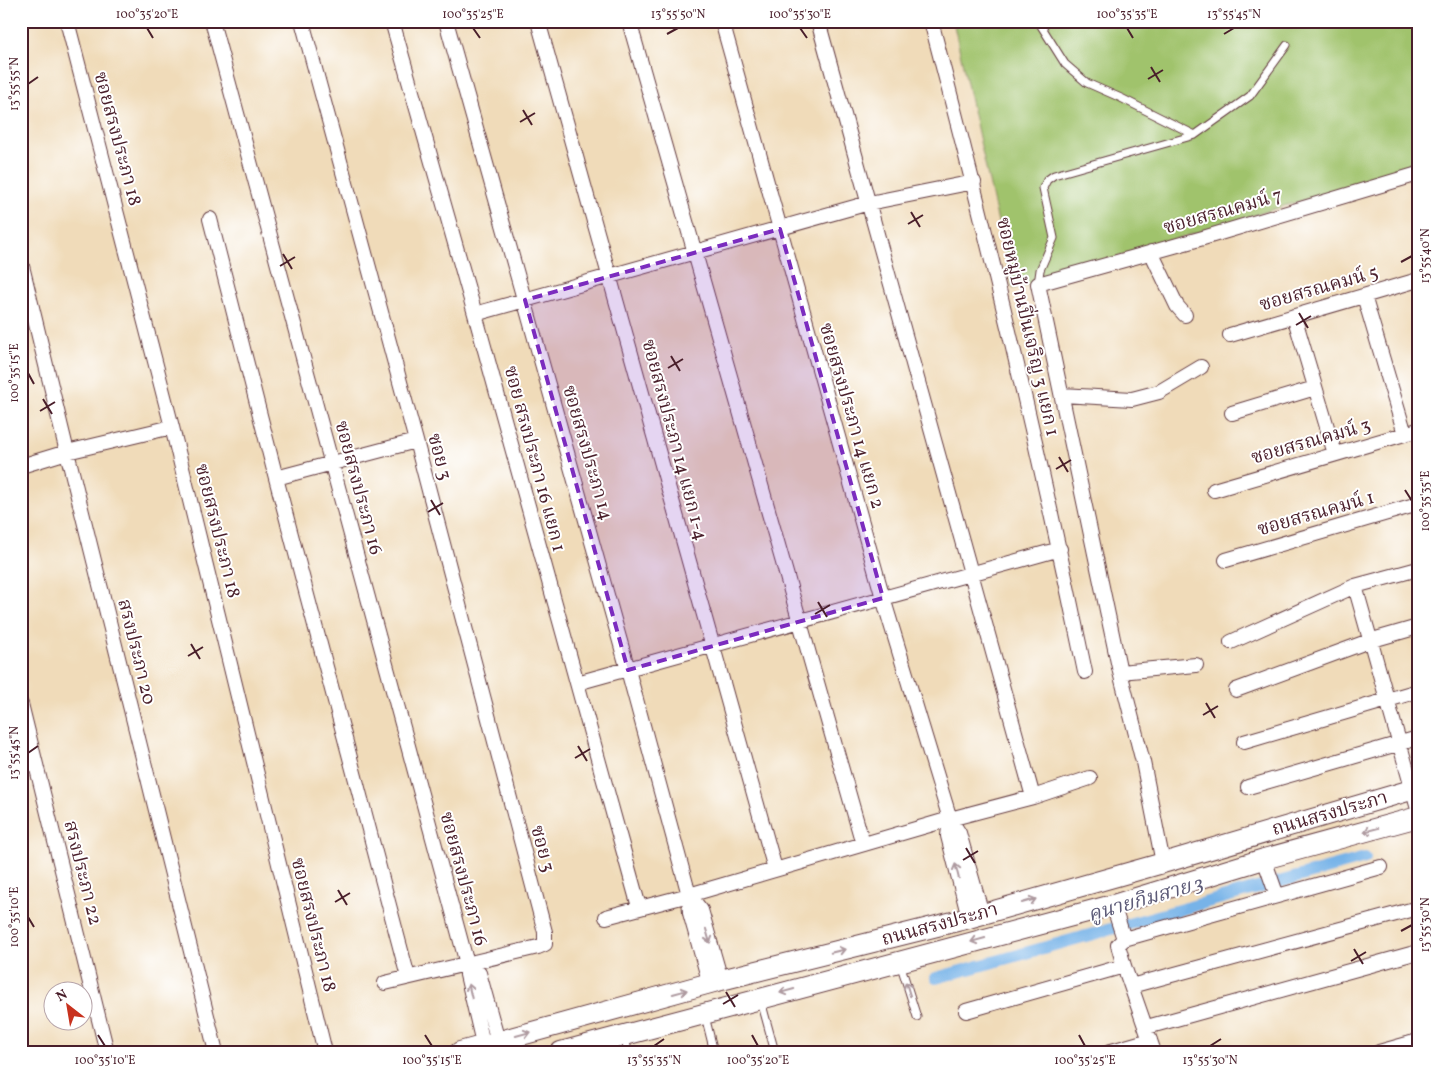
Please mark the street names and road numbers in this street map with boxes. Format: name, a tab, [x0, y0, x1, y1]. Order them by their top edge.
street label: ซอยสรงประภา 18	[87, 69, 147, 209]
street label: ซอยสรณคมน์ 7	[1161, 183, 1285, 241]
street label: ซอยหมู่บ้านปิ่นเจริญ 3 แยก 1	[989, 214, 1067, 439]
street label: ซอยสรณคมน์ 5	[1257, 260, 1381, 318]
street label: ซอยสรงประภา 14 แยก 2	[812, 320, 890, 512]
street label: ซอยสรงประภา 14 แยก 1-4	[635, 337, 713, 543]
street label: ซอย สรงประภา 16 แยก 1	[497, 363, 571, 555]
street label: ซอยสรงประภา 14	[555, 382, 619, 524]
street label: ซอยสรณคมน์ 3	[1248, 413, 1374, 471]
street label: ซอยสรงประภา 16	[328, 418, 388, 558]
street label: ซอย 3	[420, 431, 458, 483]
street label: ซอยสรงประภา 18	[188, 461, 246, 601]
street label: ซอยสรณคมน์ 1	[1254, 485, 1378, 543]
street label: สรงประภา 20	[110, 596, 162, 708]
street label: ถนนสรงประภา	[1269, 785, 1391, 843]
street label: ซอยสรงประภา 16	[433, 809, 493, 949]
street label: สรงประภา 22	[56, 818, 108, 928]
street label: ซอย 3	[523, 823, 561, 875]
street label: ซอยสรงประภา 18	[284, 855, 342, 995]
street label: ถนนสรงประภา	[879, 897, 1001, 953]

